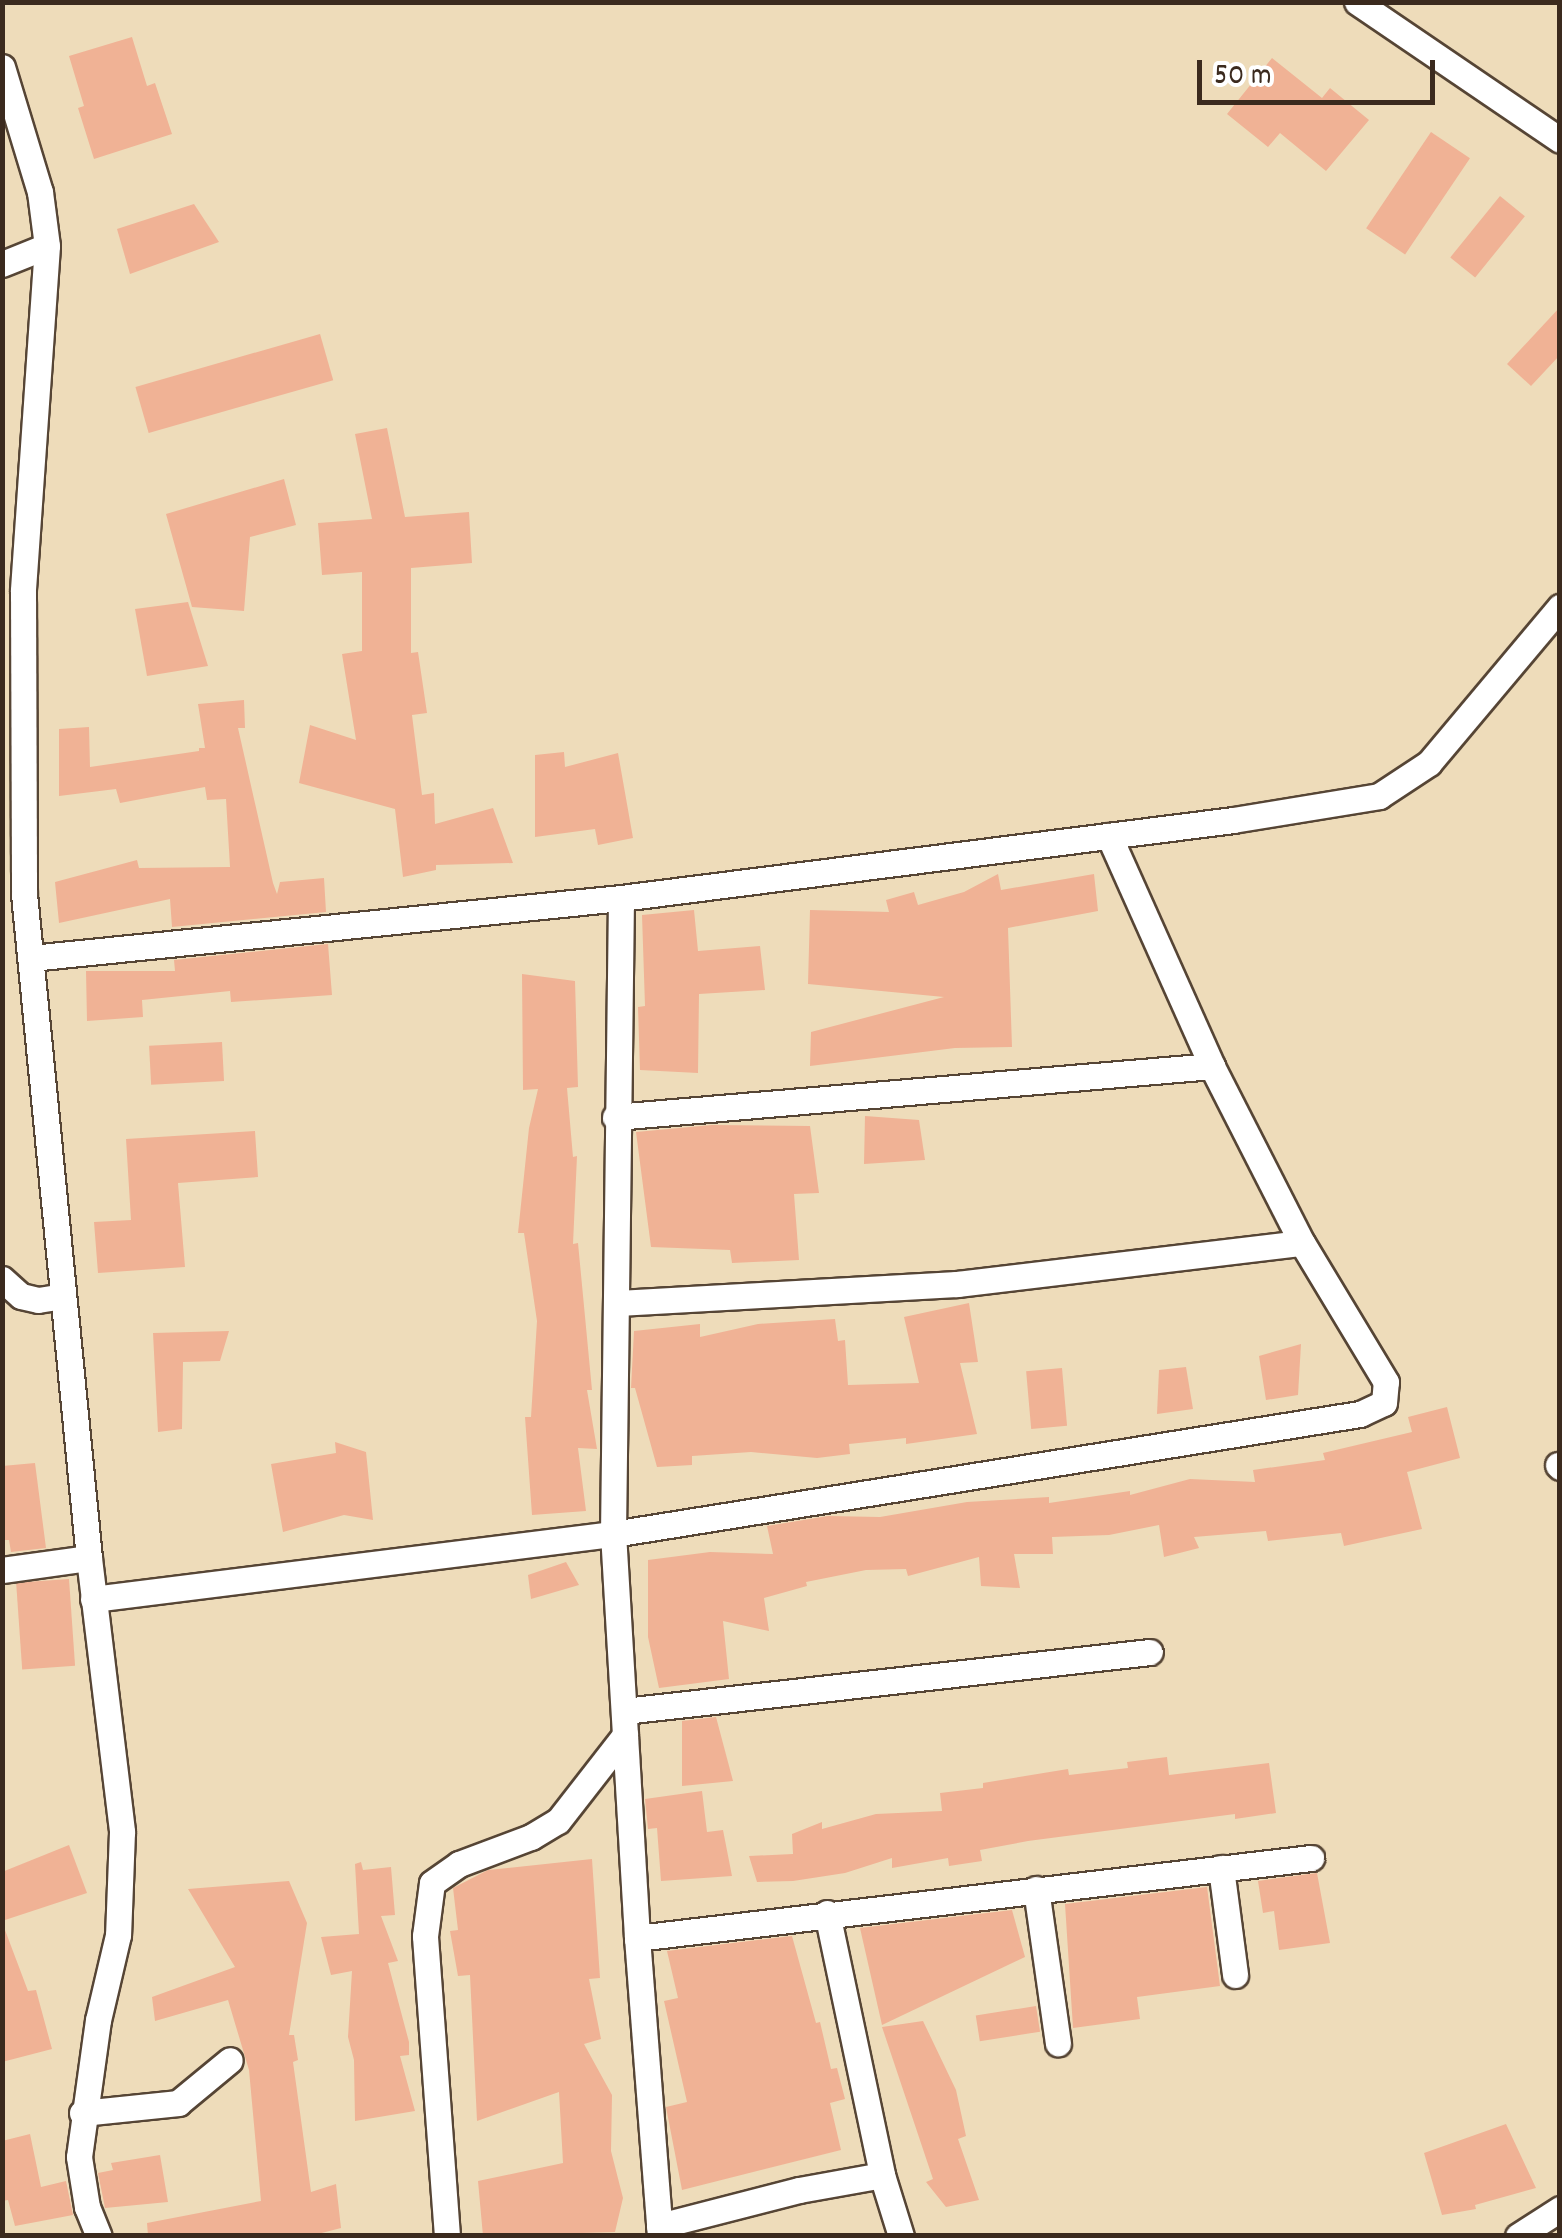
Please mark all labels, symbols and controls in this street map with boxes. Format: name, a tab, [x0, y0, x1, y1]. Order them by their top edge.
scale bar	[1202, 40, 1440, 102]
text: 50 m	[1214, 56, 1272, 99]

